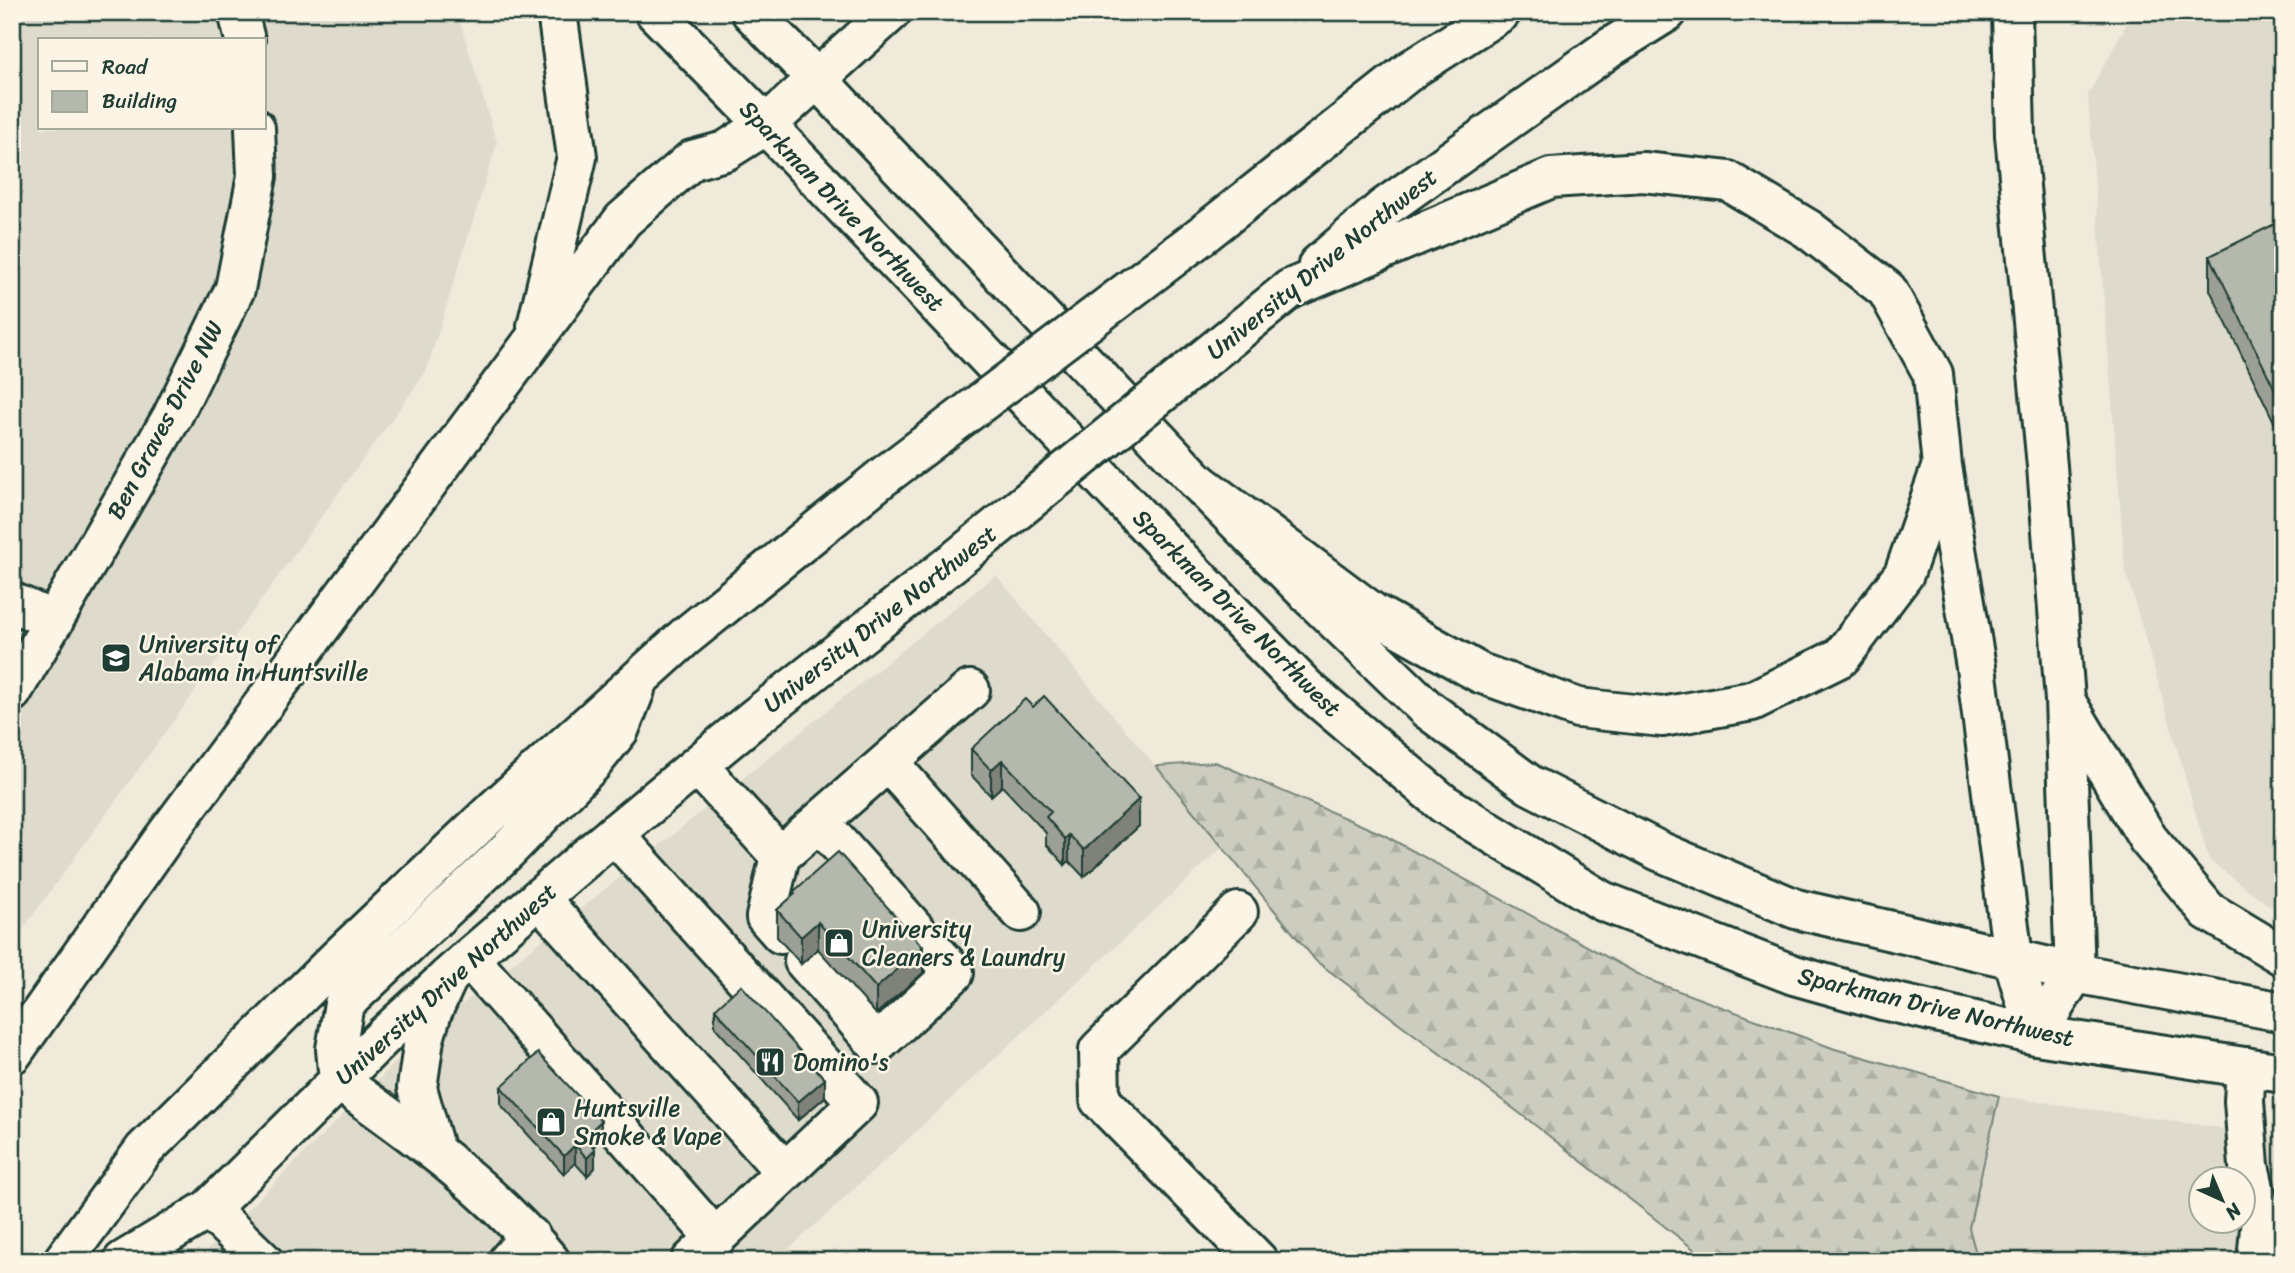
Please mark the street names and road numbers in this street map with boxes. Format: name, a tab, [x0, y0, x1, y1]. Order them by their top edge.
street label: Sparkman Drive Northwest	[729, 90, 955, 322]
street label: University Drive Northwest	[1197, 157, 1447, 371]
street label: Ben Graves Drive NW	[95, 313, 235, 527]
street label: Sparkman Drive Northwest	[1122, 498, 1352, 728]
street label: University Drive Northwest	[754, 514, 1006, 724]
street label: University Drive Northwest	[325, 872, 567, 1096]
street label: Sparkman Drive Northwest	[1794, 955, 2078, 1059]

